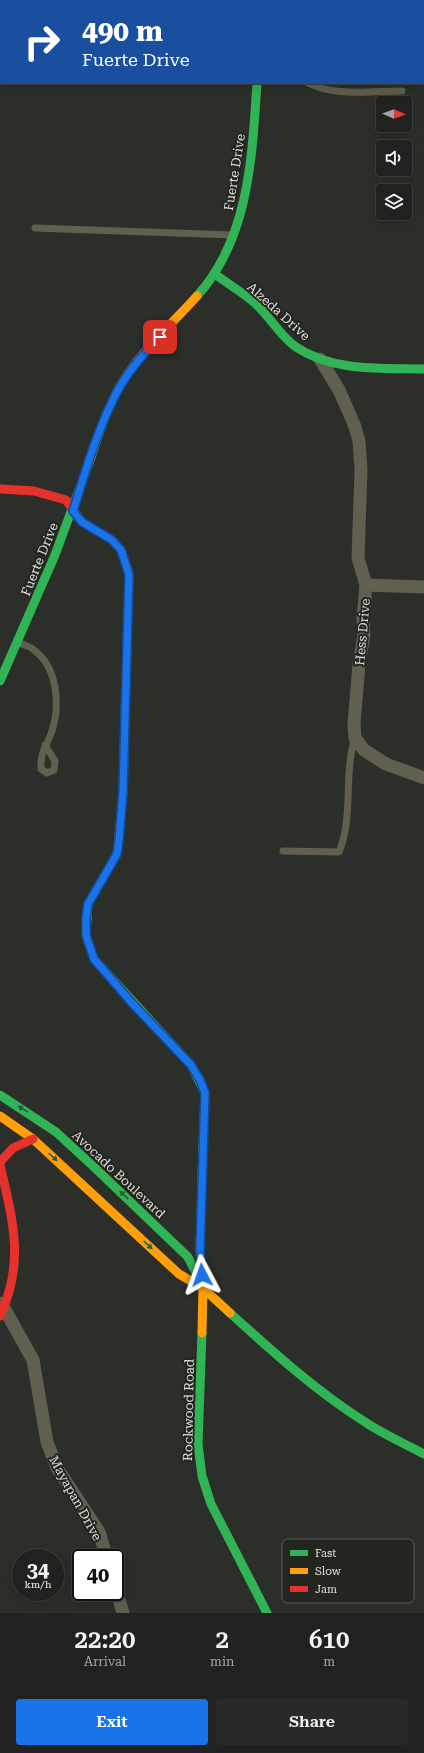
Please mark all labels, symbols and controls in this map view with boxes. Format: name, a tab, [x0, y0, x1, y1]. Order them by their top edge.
text: 490 m	[82, 15, 163, 48]
icon: right	[16, 16, 68, 68]
text: Fuerte Drive	[82, 49, 190, 70]
north arrow	[376, 96, 412, 132]
map controls	[376, 96, 412, 220]
street label: Fuerte Drive	[221, 133, 248, 212]
button: sound	[376, 140, 412, 176]
button: layers	[376, 184, 412, 220]
street label: Alzeda Drive	[244, 279, 313, 343]
pin	[143, 320, 177, 354]
icon: arrive	[149, 326, 171, 348]
street label: Fuerte Drive	[18, 520, 61, 598]
street label: Hess Drive	[352, 598, 373, 666]
one-way arrow	[17, 1105, 29, 1112]
street label: Avocado Boulevard	[69, 1127, 169, 1222]
one-way arrow	[48, 1152, 58, 1161]
one-way arrow	[119, 1191, 129, 1200]
one-way arrow	[143, 1241, 153, 1250]
position arrow	[181, 1254, 223, 1296]
street label: Rockwood Road	[180, 1358, 197, 1461]
street label: Mayapan Drive	[46, 1453, 105, 1543]
legend	[282, 1539, 414, 1603]
text: Fast	[315, 1547, 336, 1560]
speed limit sign: 40	[72, 1549, 124, 1601]
text: 34	[27, 1558, 49, 1582]
text: Slow	[315, 1565, 342, 1578]
text: km/h	[25, 1579, 51, 1590]
text: Jam	[315, 1583, 337, 1596]
text: 22:20	[75, 1626, 135, 1654]
text: 2	[216, 1626, 229, 1654]
text: 610	[309, 1626, 349, 1654]
text: Arrival	[84, 1654, 126, 1669]
text: min	[210, 1654, 234, 1669]
text: m	[323, 1654, 335, 1669]
button: Exit	[16, 1699, 208, 1745]
button: Share	[216, 1699, 408, 1745]

